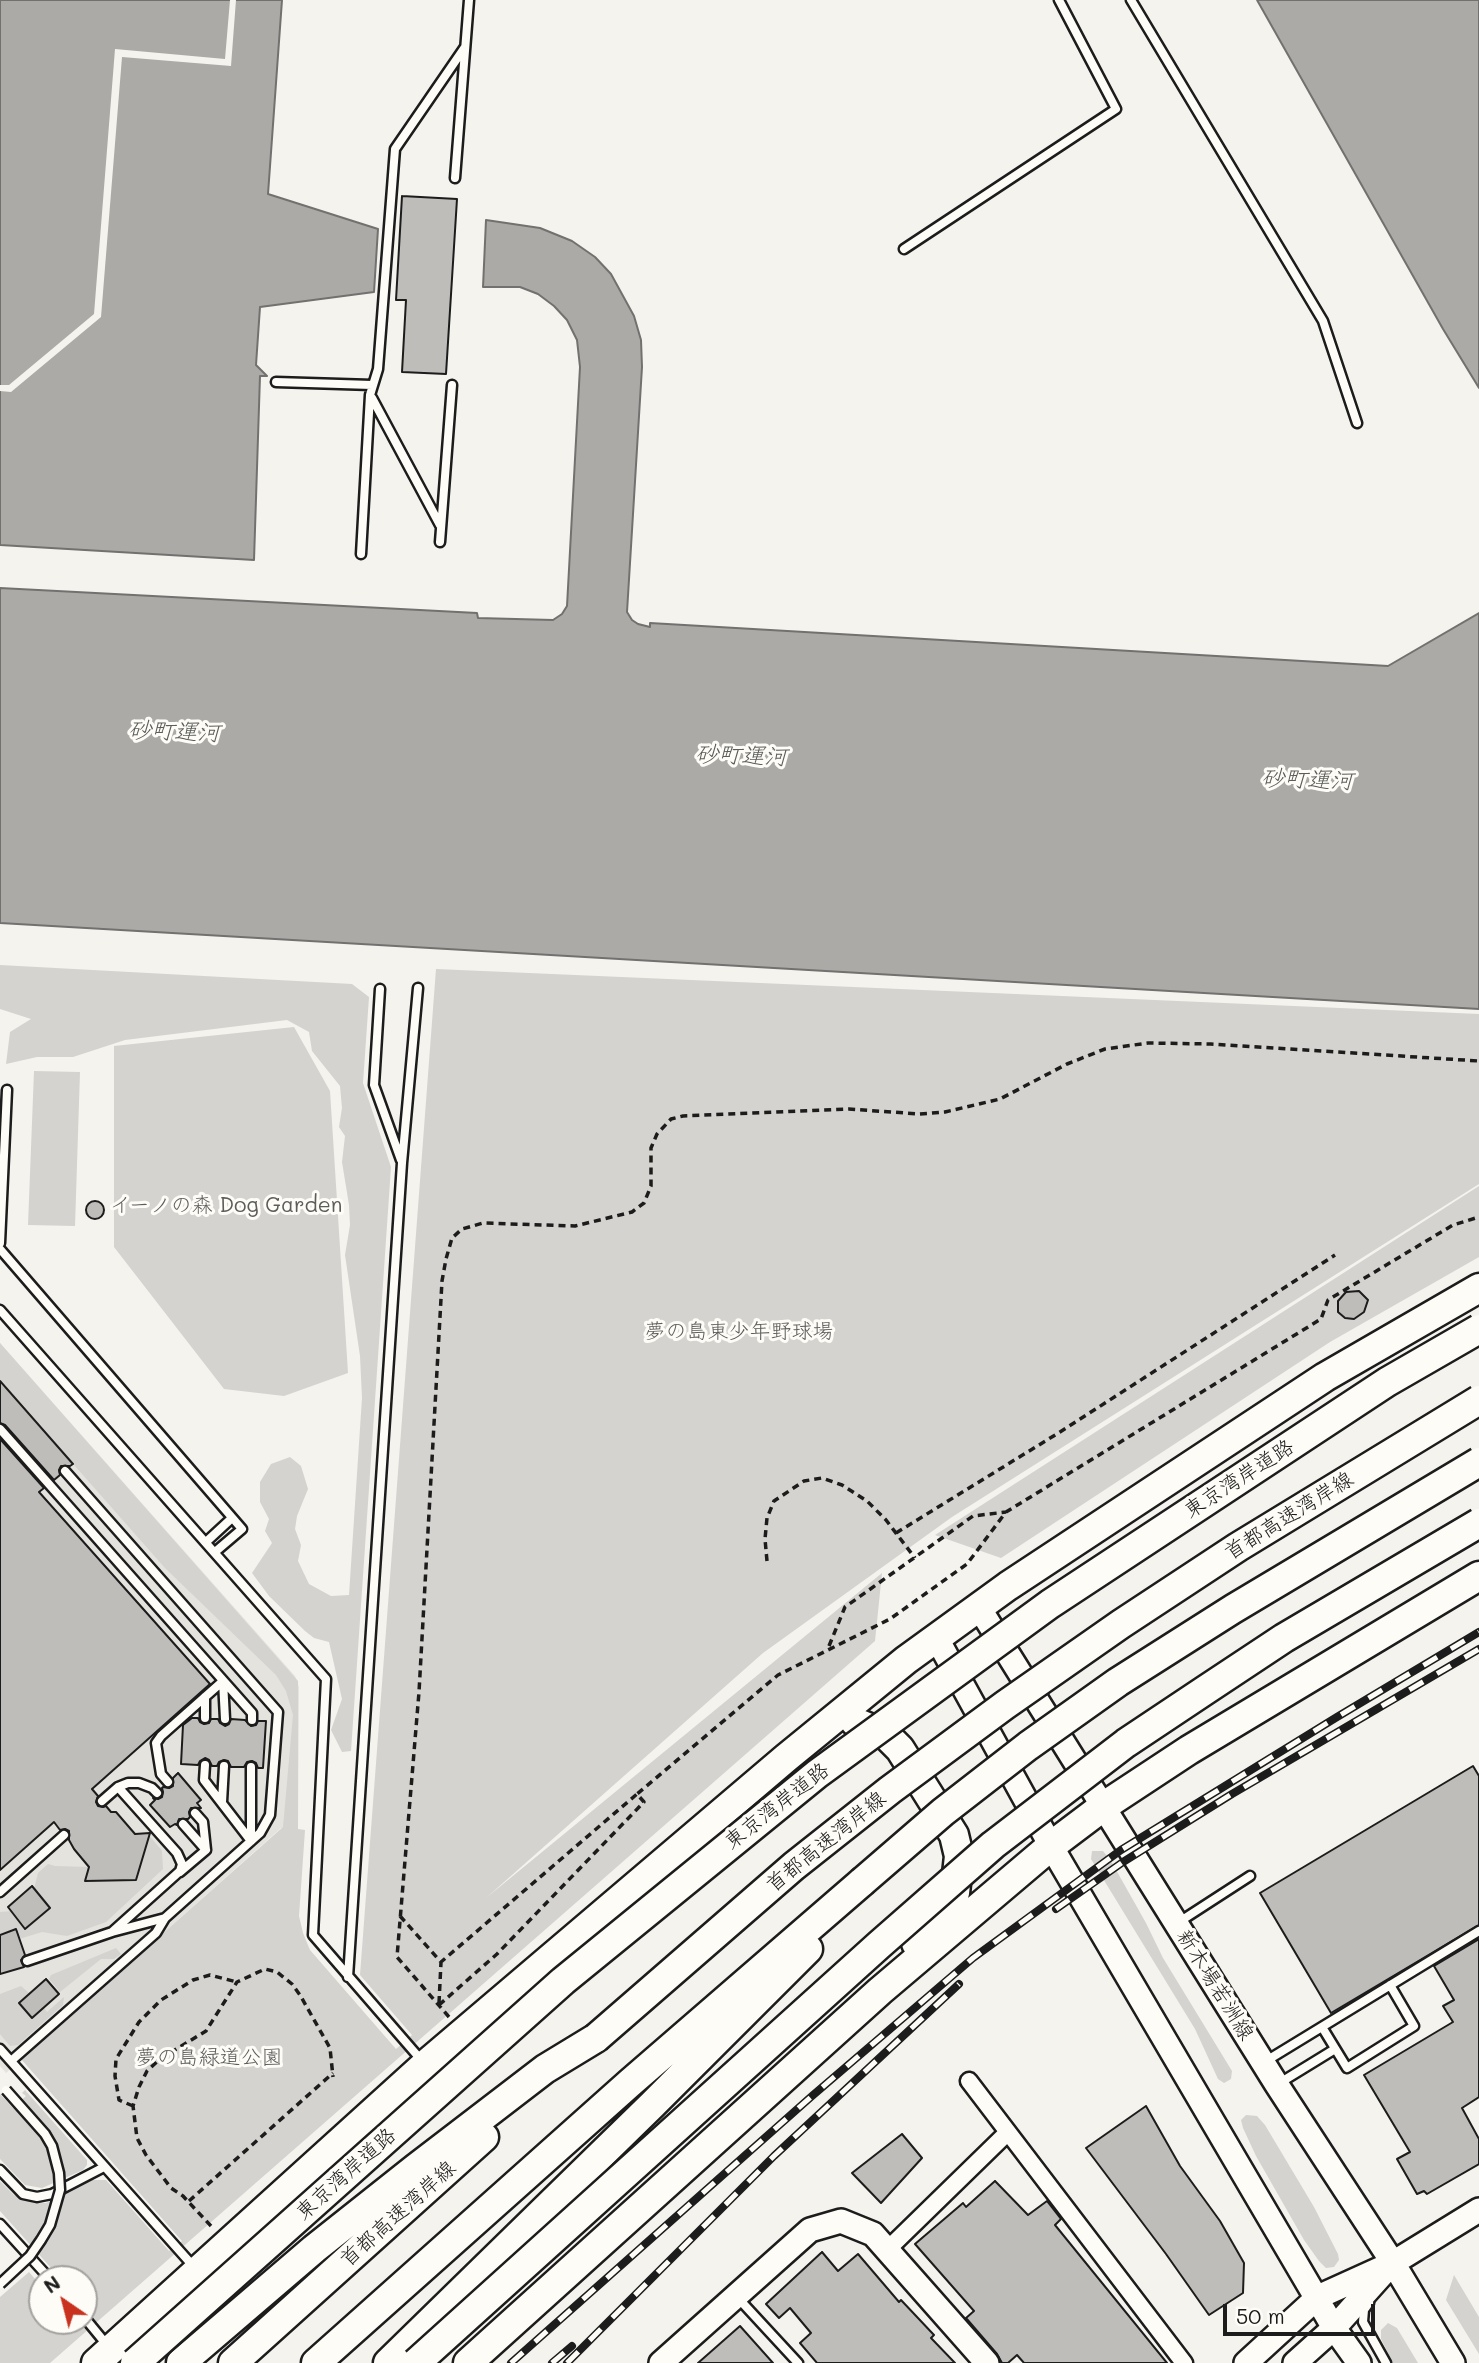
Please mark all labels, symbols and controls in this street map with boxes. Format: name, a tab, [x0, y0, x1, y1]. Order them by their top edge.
water label: 砂町運河	[128, 717, 220, 747]
water label: 砂町運河	[695, 741, 787, 771]
water label: 砂町運河	[1261, 765, 1353, 795]
park label: イーノの森 Dog Garden	[110, 1193, 342, 1219]
park label: 夢の島東少年野球場	[645, 1319, 833, 1345]
street label: 東京湾岸道路	[1179, 1434, 1299, 1524]
street label: 首都高速湾岸線	[1220, 1466, 1358, 1566]
street label: 東京湾岸道路	[720, 1757, 834, 1855]
street label: 首都高速湾岸線	[761, 1786, 891, 1898]
street label: 新木場若洲線	[1171, 1925, 1259, 2045]
park label: 夢の島緑道公園	[136, 2045, 282, 2071]
street label: 東京湾岸道路	[291, 2122, 401, 2226]
street label: 首都高速湾岸線	[335, 2155, 461, 2273]
north arrow	[28, 2265, 98, 2335]
text: N	[39, 2270, 65, 2298]
scale bar	[1227, 2290, 1379, 2334]
text: 50 m	[1236, 2302, 1285, 2329]

